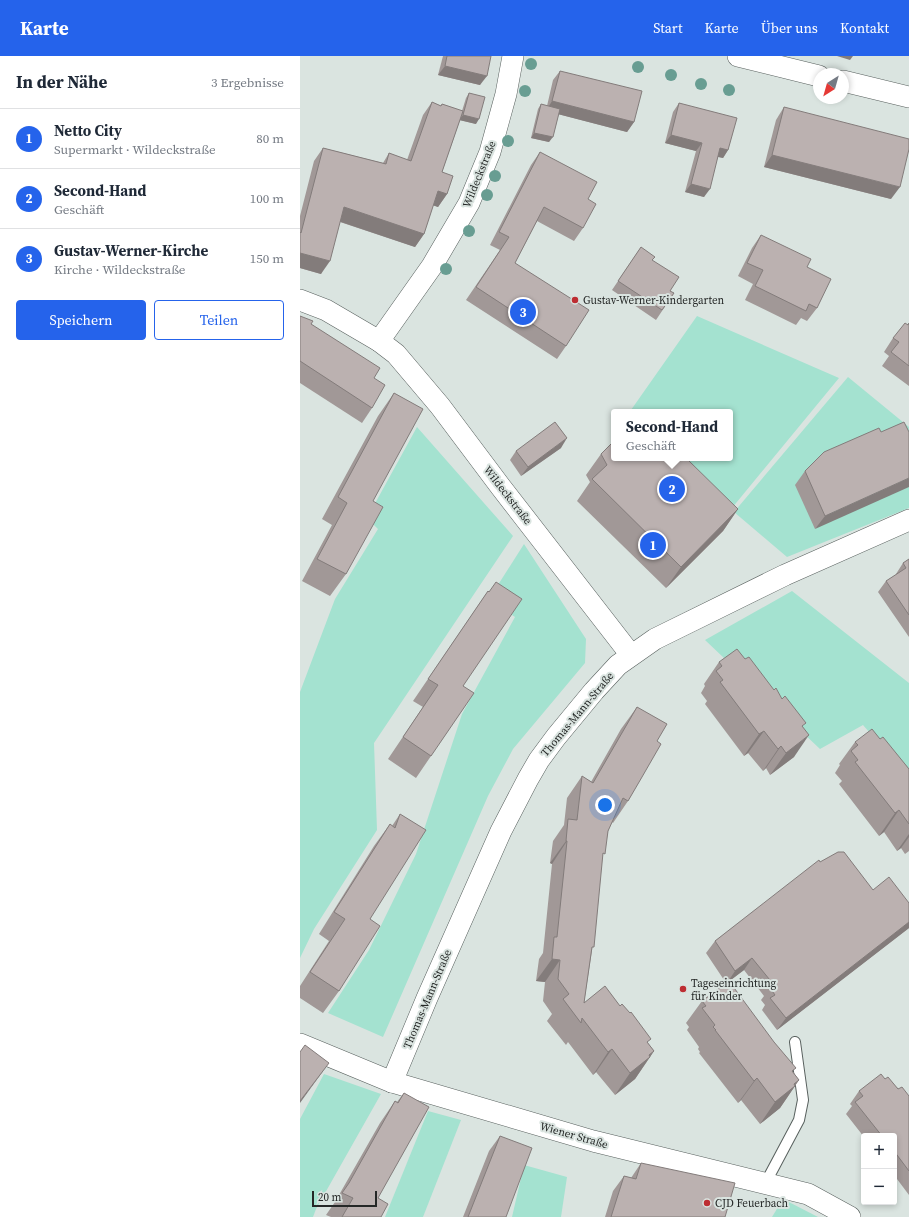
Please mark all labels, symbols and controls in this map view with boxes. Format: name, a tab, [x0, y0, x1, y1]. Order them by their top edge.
text: Karte	[20, 15, 69, 41]
text: Start	[653, 18, 683, 38]
text: Karte	[705, 18, 739, 38]
text: Über uns	[761, 18, 818, 38]
text: Kontakt	[840, 18, 889, 38]
north arrow	[813, 68, 849, 104]
text: In der Nähe	[16, 70, 107, 94]
text: 3 Ergebnisse	[211, 74, 284, 91]
text: Netto City	[54, 120, 122, 141]
text: 1	[25, 130, 33, 147]
text: 80 m	[256, 130, 284, 147]
street label: Wildeckstraße	[459, 138, 500, 210]
text: Supermarkt · Wildeckstraße	[54, 141, 216, 158]
text: Second-Hand	[54, 180, 146, 201]
text: 2	[25, 190, 33, 207]
text: 100 m	[250, 190, 284, 207]
text: Geschäft	[54, 201, 104, 218]
text: Gustav-Werner-Kirche	[54, 240, 208, 261]
text: 3	[25, 250, 33, 267]
text: 150 m	[250, 250, 284, 267]
text: Kirche · Wildeckstraße	[54, 261, 185, 278]
place label: Gustav-Werner-Kindergarten	[583, 293, 725, 308]
marker: Gustav-Werner-Kindergarten	[570, 295, 580, 305]
pin: 3	[510, 297, 536, 327]
button: Speichern	[16, 300, 146, 340]
button: Teilen	[154, 300, 284, 340]
popup	[611, 409, 733, 461]
text: Second-Hand	[626, 416, 718, 437]
text: Geschäft	[626, 437, 676, 454]
street label: Wildeckstraße	[480, 463, 535, 528]
pin: 2	[659, 474, 685, 504]
pin: 1	[640, 530, 666, 560]
street label: Thomas-Mann-Straße	[537, 669, 618, 760]
your location	[595, 795, 615, 815]
street label: Thomas-Mann-Straße	[400, 947, 455, 1051]
place label: Tageseinrichtung für Kinder	[691, 976, 777, 1004]
marker: Tageseinrichtung für Kinder	[678, 984, 688, 994]
street label: Wiener Straße	[538, 1119, 610, 1152]
map controls	[861, 1133, 897, 1205]
button: +	[861, 1133, 897, 1169]
button: −	[861, 1169, 897, 1205]
scale bar	[312, 1189, 377, 1208]
text: 20 m	[318, 1190, 341, 1205]
place label: CJD Feuerbach	[715, 1196, 789, 1211]
marker: CJD Feuerbach	[702, 1198, 712, 1208]

